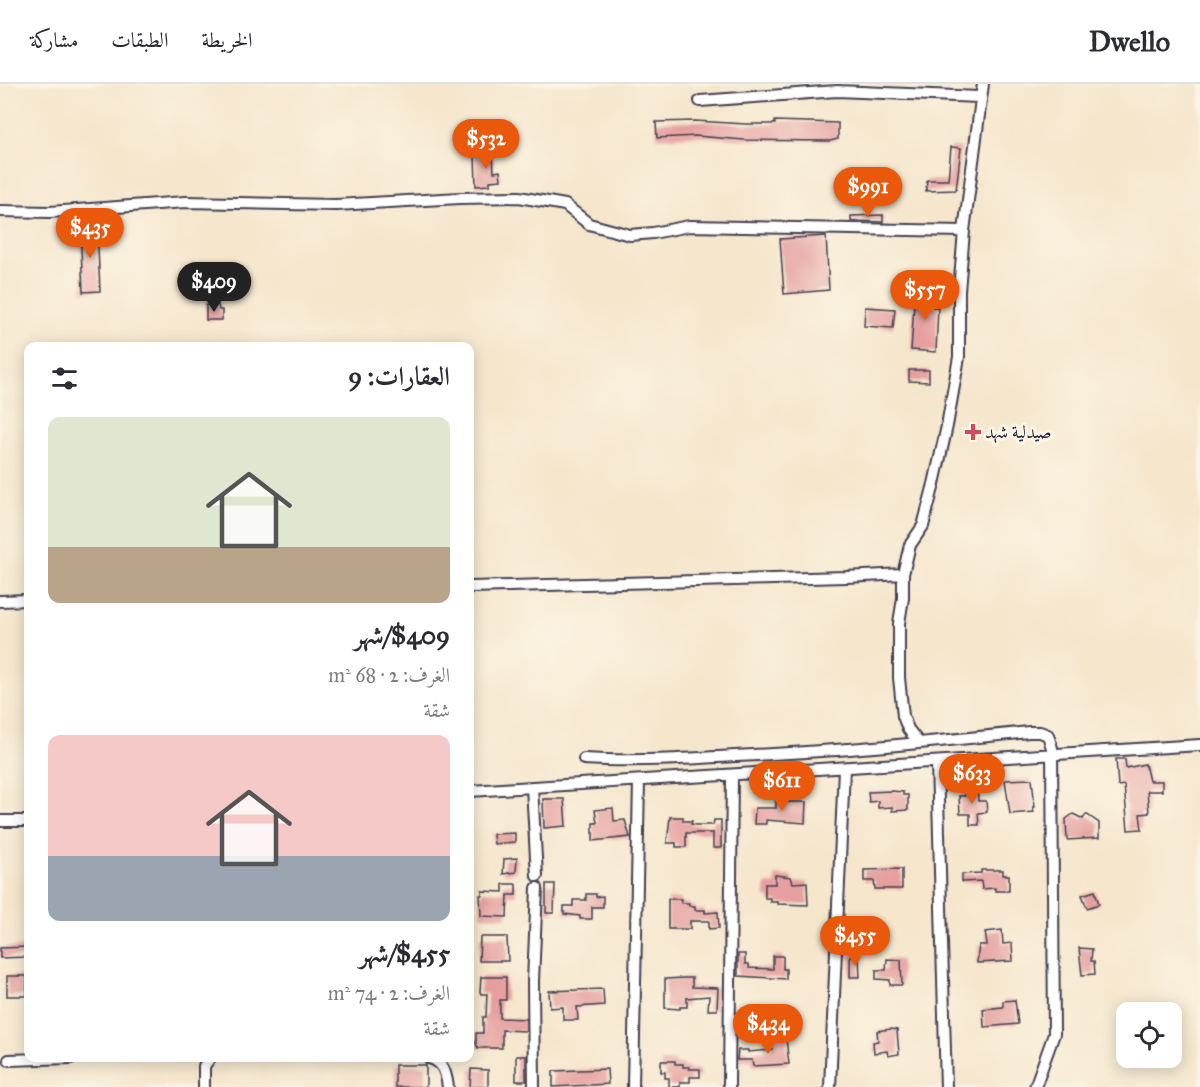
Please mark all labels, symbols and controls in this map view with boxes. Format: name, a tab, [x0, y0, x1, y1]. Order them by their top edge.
text: Dwello	[1089, 24, 1170, 59]
text: مشاركة	[30, 27, 78, 53]
text: الطبقات	[111, 27, 168, 53]
text: الخريطة	[201, 27, 253, 53]
pin: $532	[450, 119, 522, 170]
text: $532	[466, 126, 506, 150]
pin: $991	[832, 167, 904, 218]
text: $991	[847, 174, 889, 198]
pin: $435	[54, 208, 126, 259]
text: $435	[70, 215, 110, 239]
pin: $409	[178, 262, 250, 313]
text: $409	[191, 269, 237, 293]
pin: $557	[889, 270, 961, 321]
text: $557	[904, 277, 946, 301]
text: العقارات: 9	[348, 360, 450, 392]
icon: filters	[48, 362, 81, 395]
place label: صيدلية شهد	[985, 421, 1052, 444]
marker: صيدلية شهد	[966, 425, 980, 439]
icon: home	[195, 456, 303, 564]
text: $409/شهر	[354, 619, 450, 651]
text: الغرف: 2 · 68 m²	[328, 663, 450, 687]
text: شقة	[424, 698, 450, 722]
pin: $633	[936, 754, 1008, 805]
pin: $611	[746, 761, 818, 812]
text: $633	[953, 761, 991, 785]
text: $611	[763, 768, 801, 792]
icon: home	[195, 774, 303, 882]
pin: $455	[819, 916, 891, 967]
text: $455	[834, 923, 876, 947]
text: $455/شهر	[359, 937, 450, 969]
text: الغرف: 2 · 74 m²	[328, 981, 450, 1005]
map controls	[1116, 1002, 1182, 1068]
button: locate	[1116, 1002, 1182, 1068]
pin: $434	[732, 1004, 804, 1055]
text: $434	[747, 1011, 789, 1035]
text: شقة	[424, 1016, 450, 1040]

